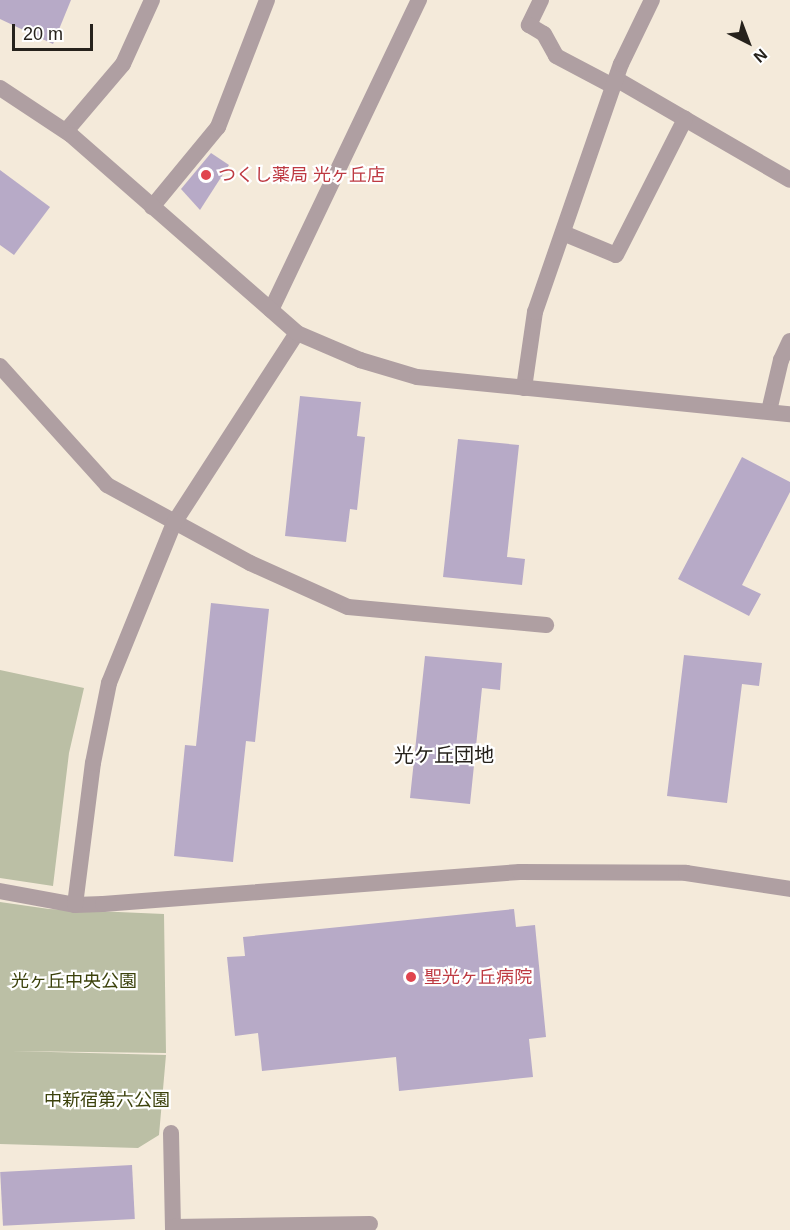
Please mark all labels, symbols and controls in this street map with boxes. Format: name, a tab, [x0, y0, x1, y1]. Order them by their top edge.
scale bar	[15, 12, 96, 50]
north arrow	[718, 12, 778, 72]
text: 20 m	[23, 24, 63, 44]
text: N	[750, 46, 770, 66]
place label: つくし薬局 光ヶ丘店	[218, 164, 385, 186]
marker: つくし薬局 光ヶ丘店	[199, 168, 213, 182]
district label: 光ケ丘団地	[394, 743, 494, 767]
place label: 聖光ヶ丘病院	[424, 966, 532, 988]
marker: 聖光ヶ丘病院	[402, 968, 420, 986]
park label: 光ヶ丘中央公園	[11, 970, 137, 992]
park label: 中新宿第六公園	[44, 1089, 170, 1111]

